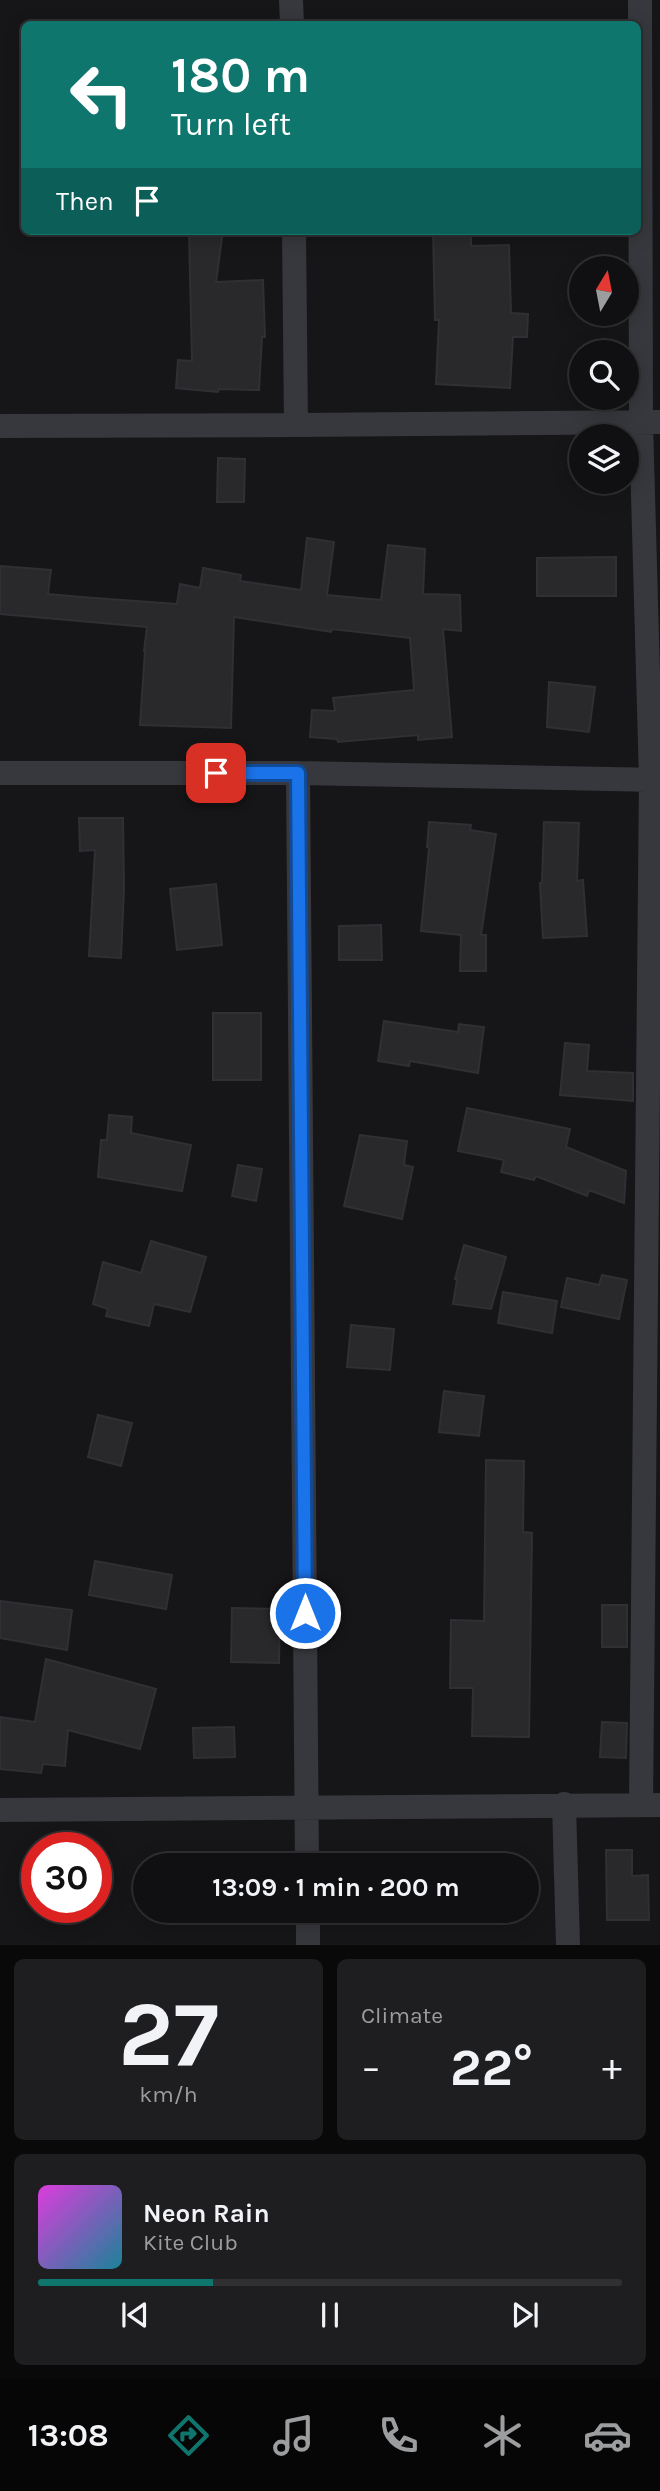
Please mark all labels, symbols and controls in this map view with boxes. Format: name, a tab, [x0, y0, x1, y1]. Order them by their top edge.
text: 180 m	[171, 47, 310, 104]
icon: left	[56, 49, 147, 140]
text: Turn left	[171, 106, 291, 143]
icon: arrive	[128, 182, 166, 220]
text: Then	[56, 186, 114, 217]
north arrow	[569, 256, 639, 326]
map controls	[569, 256, 639, 494]
button: search	[569, 340, 639, 410]
button: layers	[569, 424, 639, 494]
pin	[186, 743, 246, 803]
icon: arrive	[197, 754, 235, 792]
position arrow	[268, 1576, 342, 1650]
speed limit sign: 30	[21, 1832, 112, 1923]
text: 13:09 · 1 min · 200 m	[212, 1872, 460, 1903]
text: 27	[118, 1982, 219, 2088]
text: Climate	[361, 2002, 443, 2029]
text: 22°	[450, 2037, 533, 2098]
text: −	[361, 2045, 381, 2090]
text: +	[602, 2045, 622, 2090]
text: km/h	[139, 2081, 198, 2108]
text: Neon Rain	[143, 2198, 270, 2229]
text: Kite Club	[143, 2229, 238, 2256]
icon: previous	[116, 2296, 154, 2334]
icon: pause	[311, 2296, 349, 2334]
icon: next	[506, 2296, 544, 2334]
icon: directions	[164, 2411, 213, 2460]
icon: music	[269, 2411, 318, 2460]
icon: phone	[374, 2411, 423, 2460]
icon: climate	[478, 2411, 527, 2460]
icon: car	[583, 2411, 632, 2460]
text: 13:08	[28, 2417, 109, 2454]

